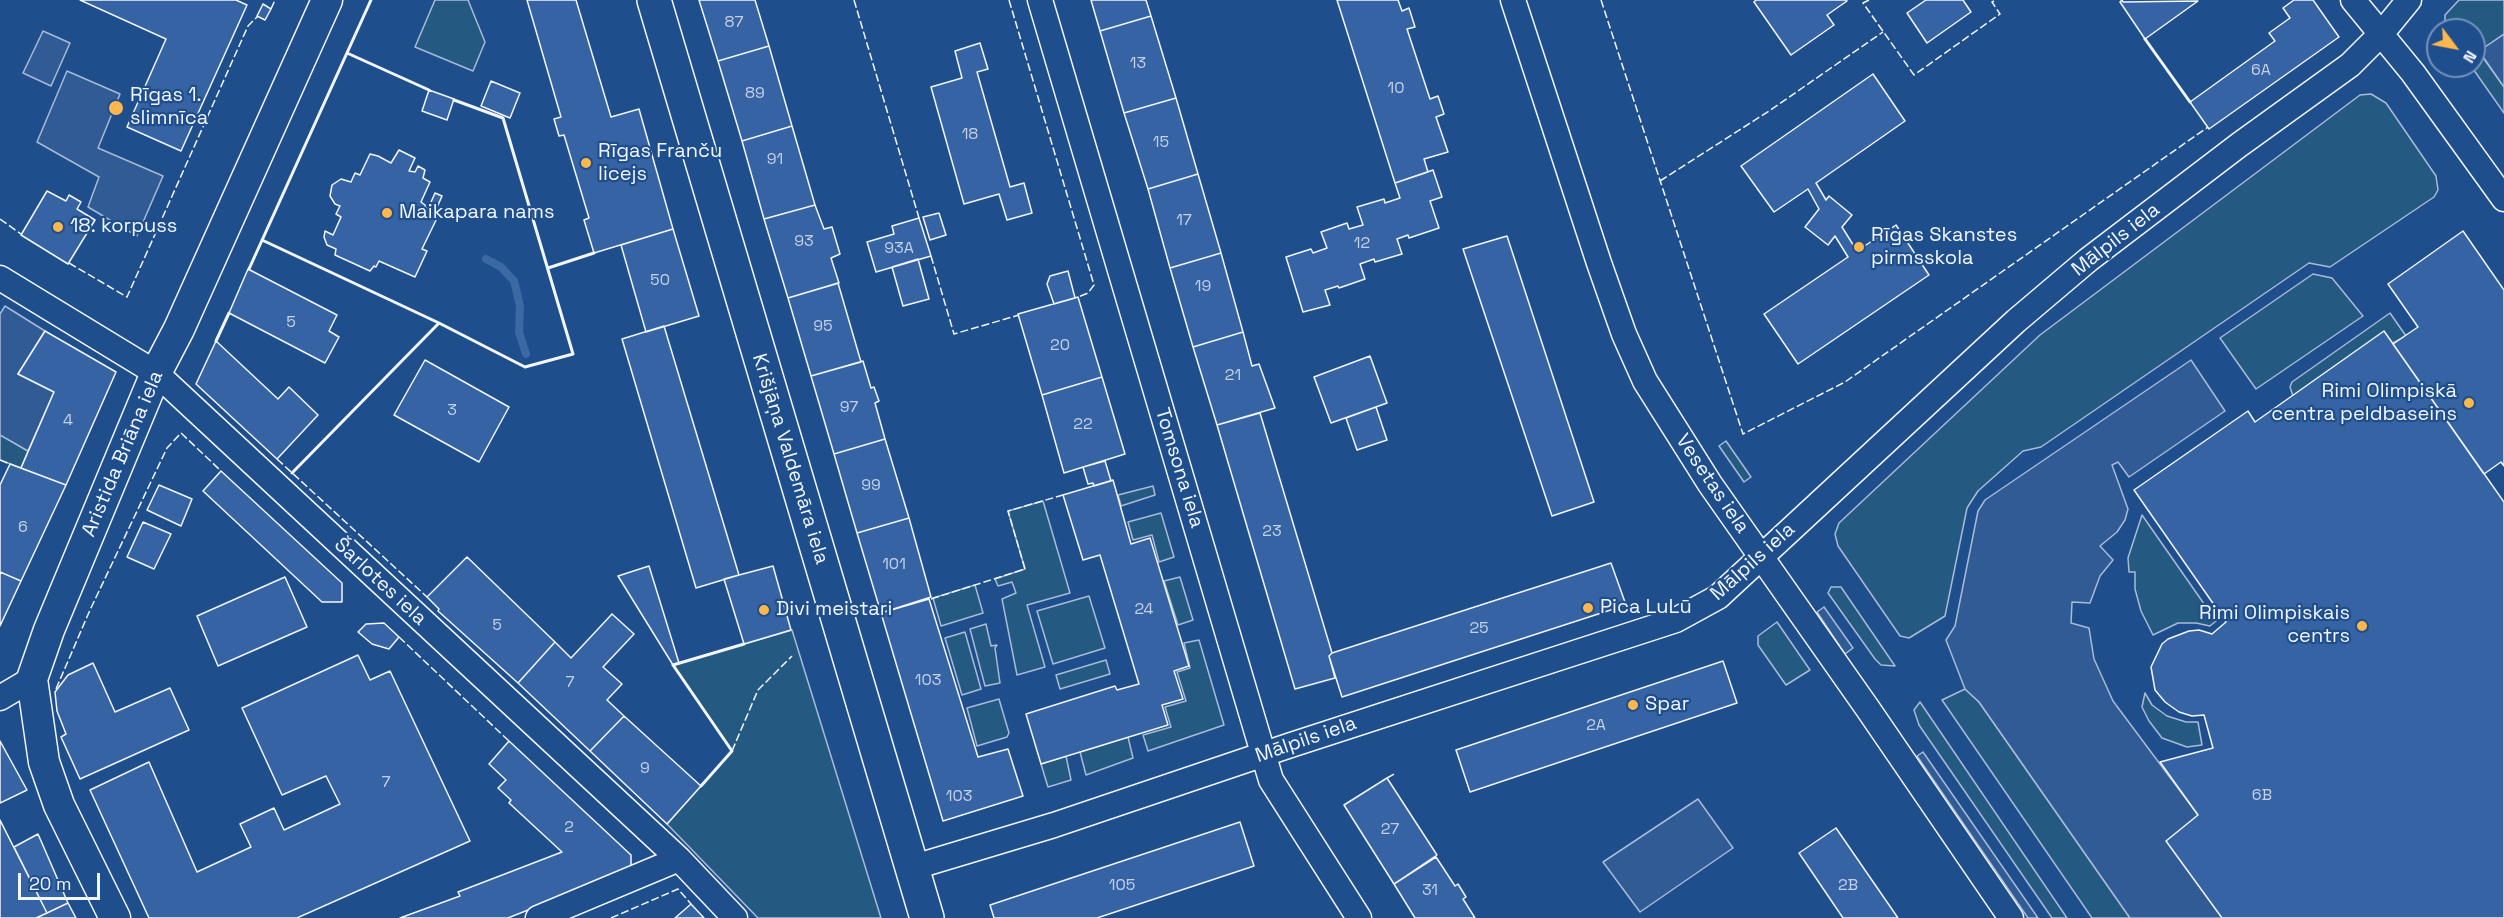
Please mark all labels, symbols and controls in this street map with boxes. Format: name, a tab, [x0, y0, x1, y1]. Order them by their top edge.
house number: 87	[725, 13, 743, 33]
north arrow	[2426, 18, 2486, 78]
text: N	[2458, 47, 2482, 67]
house number: 13	[1130, 54, 1146, 74]
house number: 6A	[2251, 61, 2271, 81]
house number: 10	[1388, 79, 1404, 99]
place label: Rīgas 1. slimnīca	[130, 84, 208, 131]
house number: 89	[745, 84, 765, 104]
marker: Rīgas 1. slimnīca	[107, 99, 125, 117]
house number: 18	[962, 125, 978, 145]
house number: 15	[1153, 133, 1169, 153]
place label: Rīgas Franču licejs	[598, 140, 722, 187]
house number: 91	[767, 150, 783, 170]
marker: Rīgas Franču licejs	[579, 156, 593, 170]
street label: Mālpils iela	[2067, 198, 2165, 282]
place label: Maikapara nams	[399, 201, 554, 225]
marker: Maikapara nams	[380, 206, 394, 220]
house number: 17	[1176, 211, 1192, 231]
place label: 18. korpuss	[70, 215, 177, 239]
marker: 18. korpuss	[51, 220, 65, 234]
place label: Rīgas Skanstes pirmsskola	[1871, 224, 2017, 271]
house number: 93	[794, 232, 814, 252]
house number: 12	[1354, 234, 1370, 254]
house number: 93A	[884, 239, 914, 259]
marker: Rīgas Skanstes pirmsskola	[1852, 240, 1866, 254]
house number: 50	[650, 271, 670, 291]
house number: 19	[1195, 277, 1211, 297]
house number: 5	[286, 313, 296, 333]
house number: 95	[813, 317, 833, 337]
house number: 20	[1050, 336, 1070, 356]
street label: Krišjāņa Valdemāra iela	[747, 351, 833, 567]
house number: 21	[1225, 366, 1241, 386]
street label: Aristida Briāna iela	[77, 367, 169, 541]
place label: Rimi Olimpiskā centra peldbaseins	[2271, 380, 2457, 427]
marker: Rimi Olimpiskā centra peldbaseins	[2462, 396, 2476, 410]
house number: 97	[840, 398, 858, 418]
house number: 3	[447, 401, 457, 421]
street label: Tomsona iela	[1149, 405, 1209, 531]
house number: 4	[63, 411, 73, 431]
house number: 22	[1073, 415, 1093, 435]
street label: Vesetas iela	[1670, 430, 1754, 538]
house number: 99	[861, 476, 881, 496]
house number: 6	[18, 518, 28, 538]
street label: Mālpils iela	[1706, 518, 1800, 606]
house number: 23	[1262, 522, 1282, 542]
street label: Šarlotes iela	[329, 533, 431, 631]
house number: 101	[882, 555, 906, 575]
place label: Pica LuLū	[1600, 596, 1692, 620]
place label: Divi meistari	[776, 598, 892, 622]
house number: 24	[1134, 600, 1154, 620]
marker: Pica LuLū	[1581, 601, 1595, 615]
place label: Rimi Olimpiskais centrs	[2199, 602, 2350, 649]
marker: Divi meistari	[757, 603, 771, 617]
house number: 5	[492, 616, 502, 636]
house number: 25	[1469, 619, 1489, 639]
marker: Rimi Olimpiskais centrs	[2355, 619, 2369, 633]
house number: 103	[915, 671, 941, 691]
house number: 7	[565, 673, 575, 693]
place label: Spar	[1645, 693, 1689, 717]
marker: Spar	[1626, 698, 1640, 712]
street label: Mālpils iela	[1252, 712, 1360, 768]
house number: 2A	[1586, 716, 1606, 736]
house number: 9	[640, 759, 650, 779]
house number: 7	[381, 773, 391, 793]
house number: 6B	[2252, 786, 2272, 806]
house number: 103	[946, 787, 972, 807]
house number: 2	[564, 818, 574, 838]
house number: 27	[1381, 820, 1399, 840]
scale bar	[21, 861, 104, 899]
text: 20 m	[29, 872, 72, 895]
house number: 105	[1109, 876, 1135, 896]
house number: 2B	[1838, 876, 1858, 896]
house number: 31	[1422, 881, 1438, 901]

